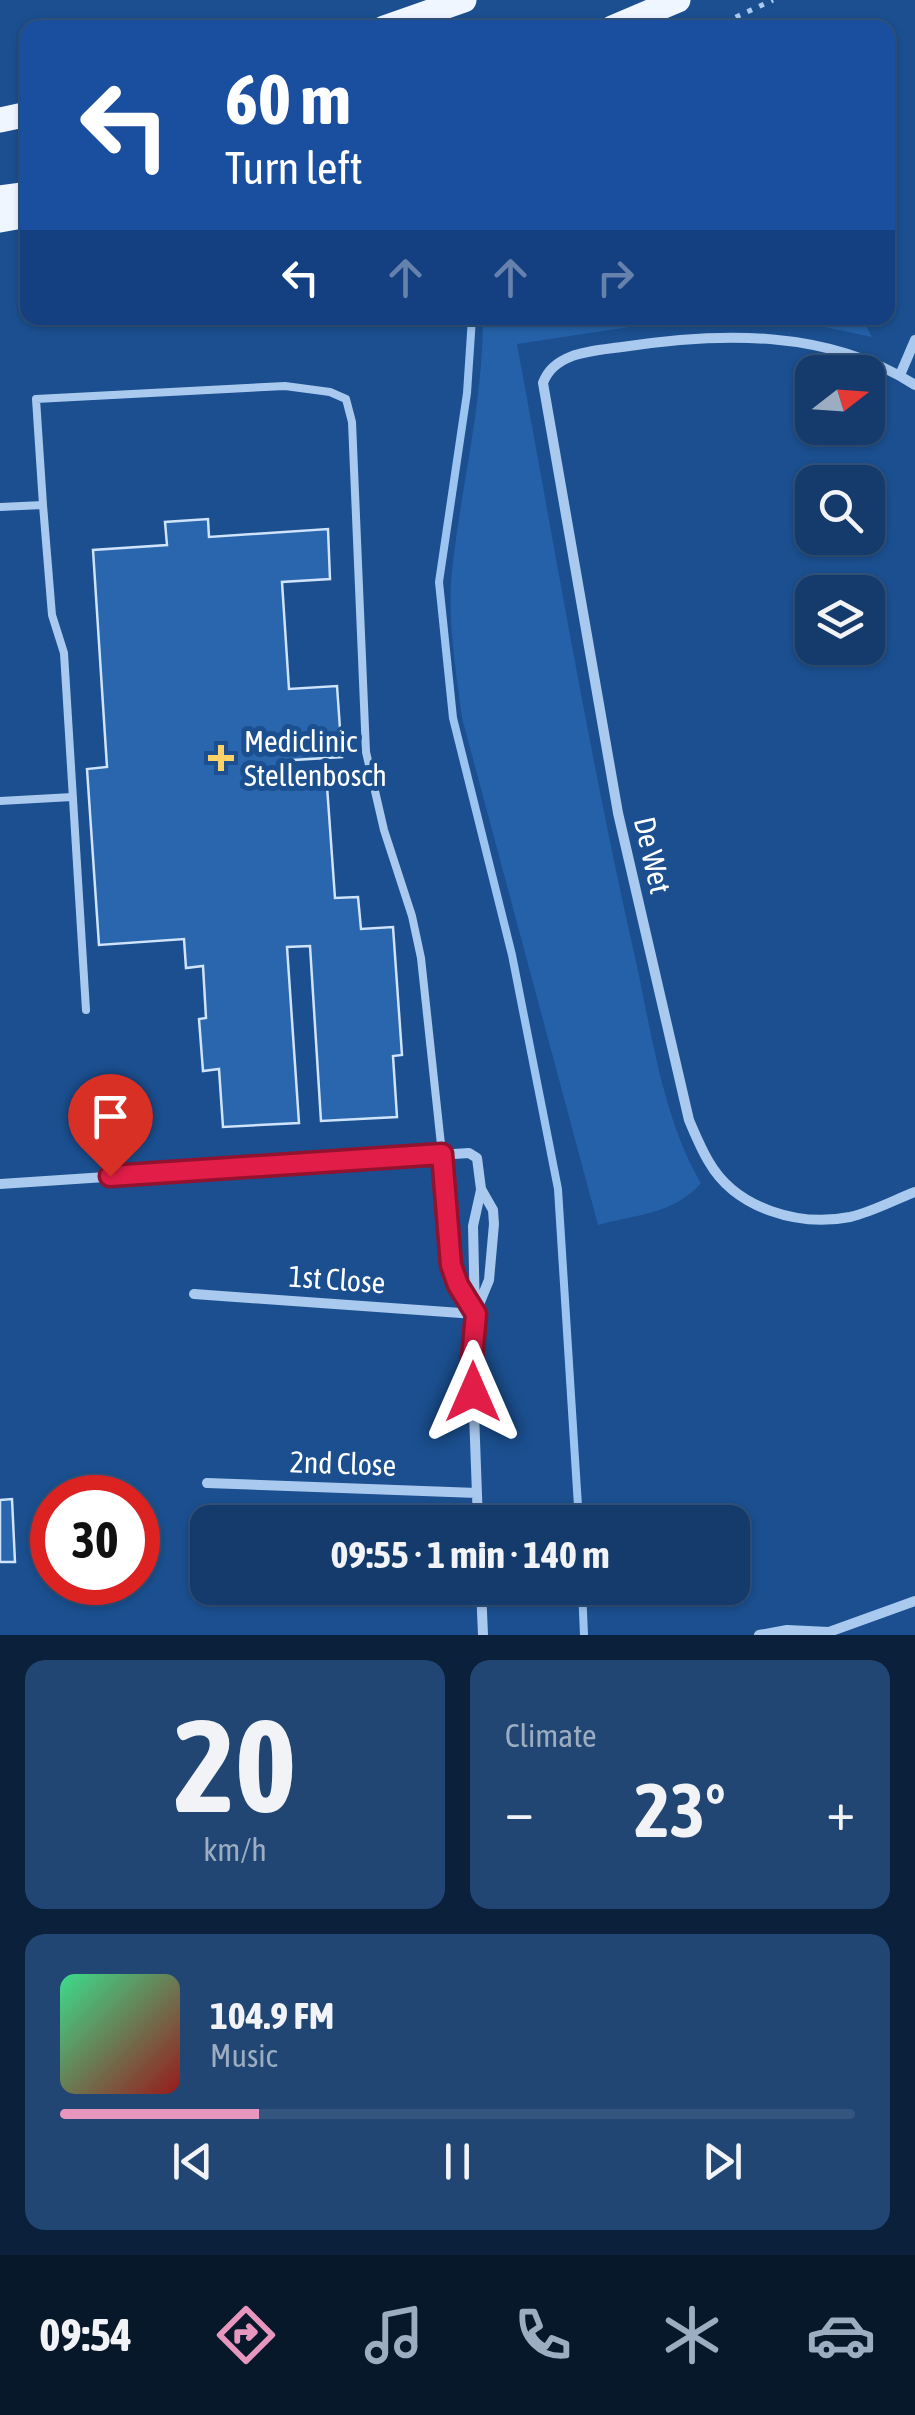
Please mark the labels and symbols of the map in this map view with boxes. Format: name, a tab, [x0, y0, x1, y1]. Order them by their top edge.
north arrow	[795, 355, 885, 445]
place label: Mediclinic Stellenbosch	[244, 724, 387, 792]
marker: Mediclinic Stellenbosch	[208, 745, 234, 771]
street label: De Wet	[628, 813, 678, 897]
pin	[68, 1074, 153, 1177]
street label: 1st Close	[287, 1259, 387, 1299]
position arrow	[421, 1340, 525, 1444]
street label: 2nd Close	[289, 1444, 397, 1482]
speed limit sign: 30	[30, 1475, 160, 1605]

